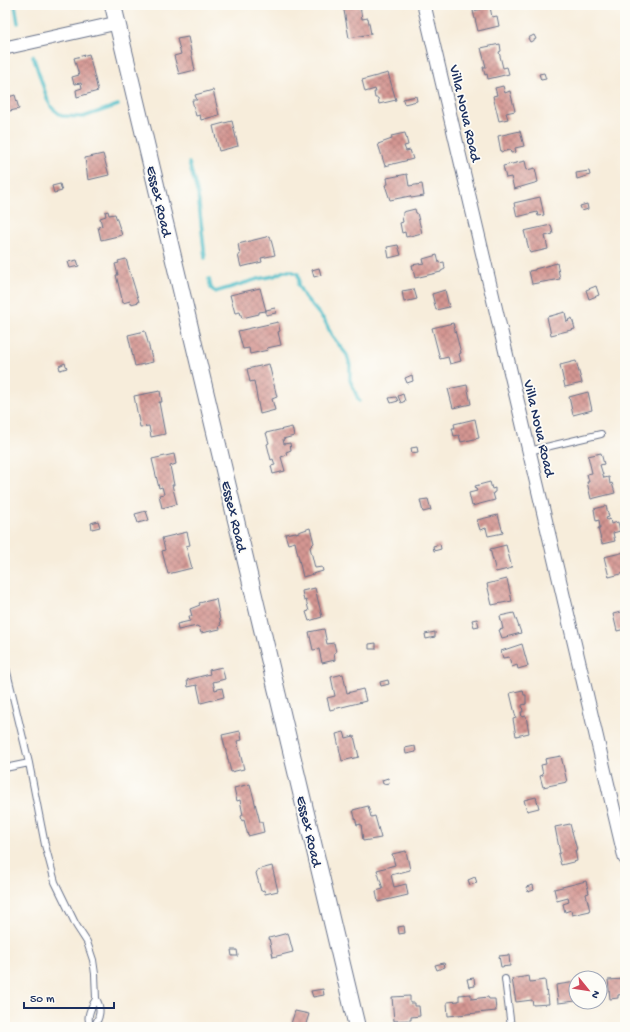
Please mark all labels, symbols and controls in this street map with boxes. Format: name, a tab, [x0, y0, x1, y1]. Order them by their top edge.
street label: Villa Nova Road	[444, 62, 484, 165]
street label: Essex Road	[141, 164, 175, 240]
street label: Villa Nova Road	[518, 377, 558, 480]
street label: Essex Road	[216, 479, 250, 555]
street label: Essex Road	[291, 794, 325, 870]
north arrow	[568, 970, 608, 1010]
scale bar	[24, 984, 114, 1010]
text: N	[588, 988, 602, 1000]
text: 50 m	[30, 993, 55, 1007]

